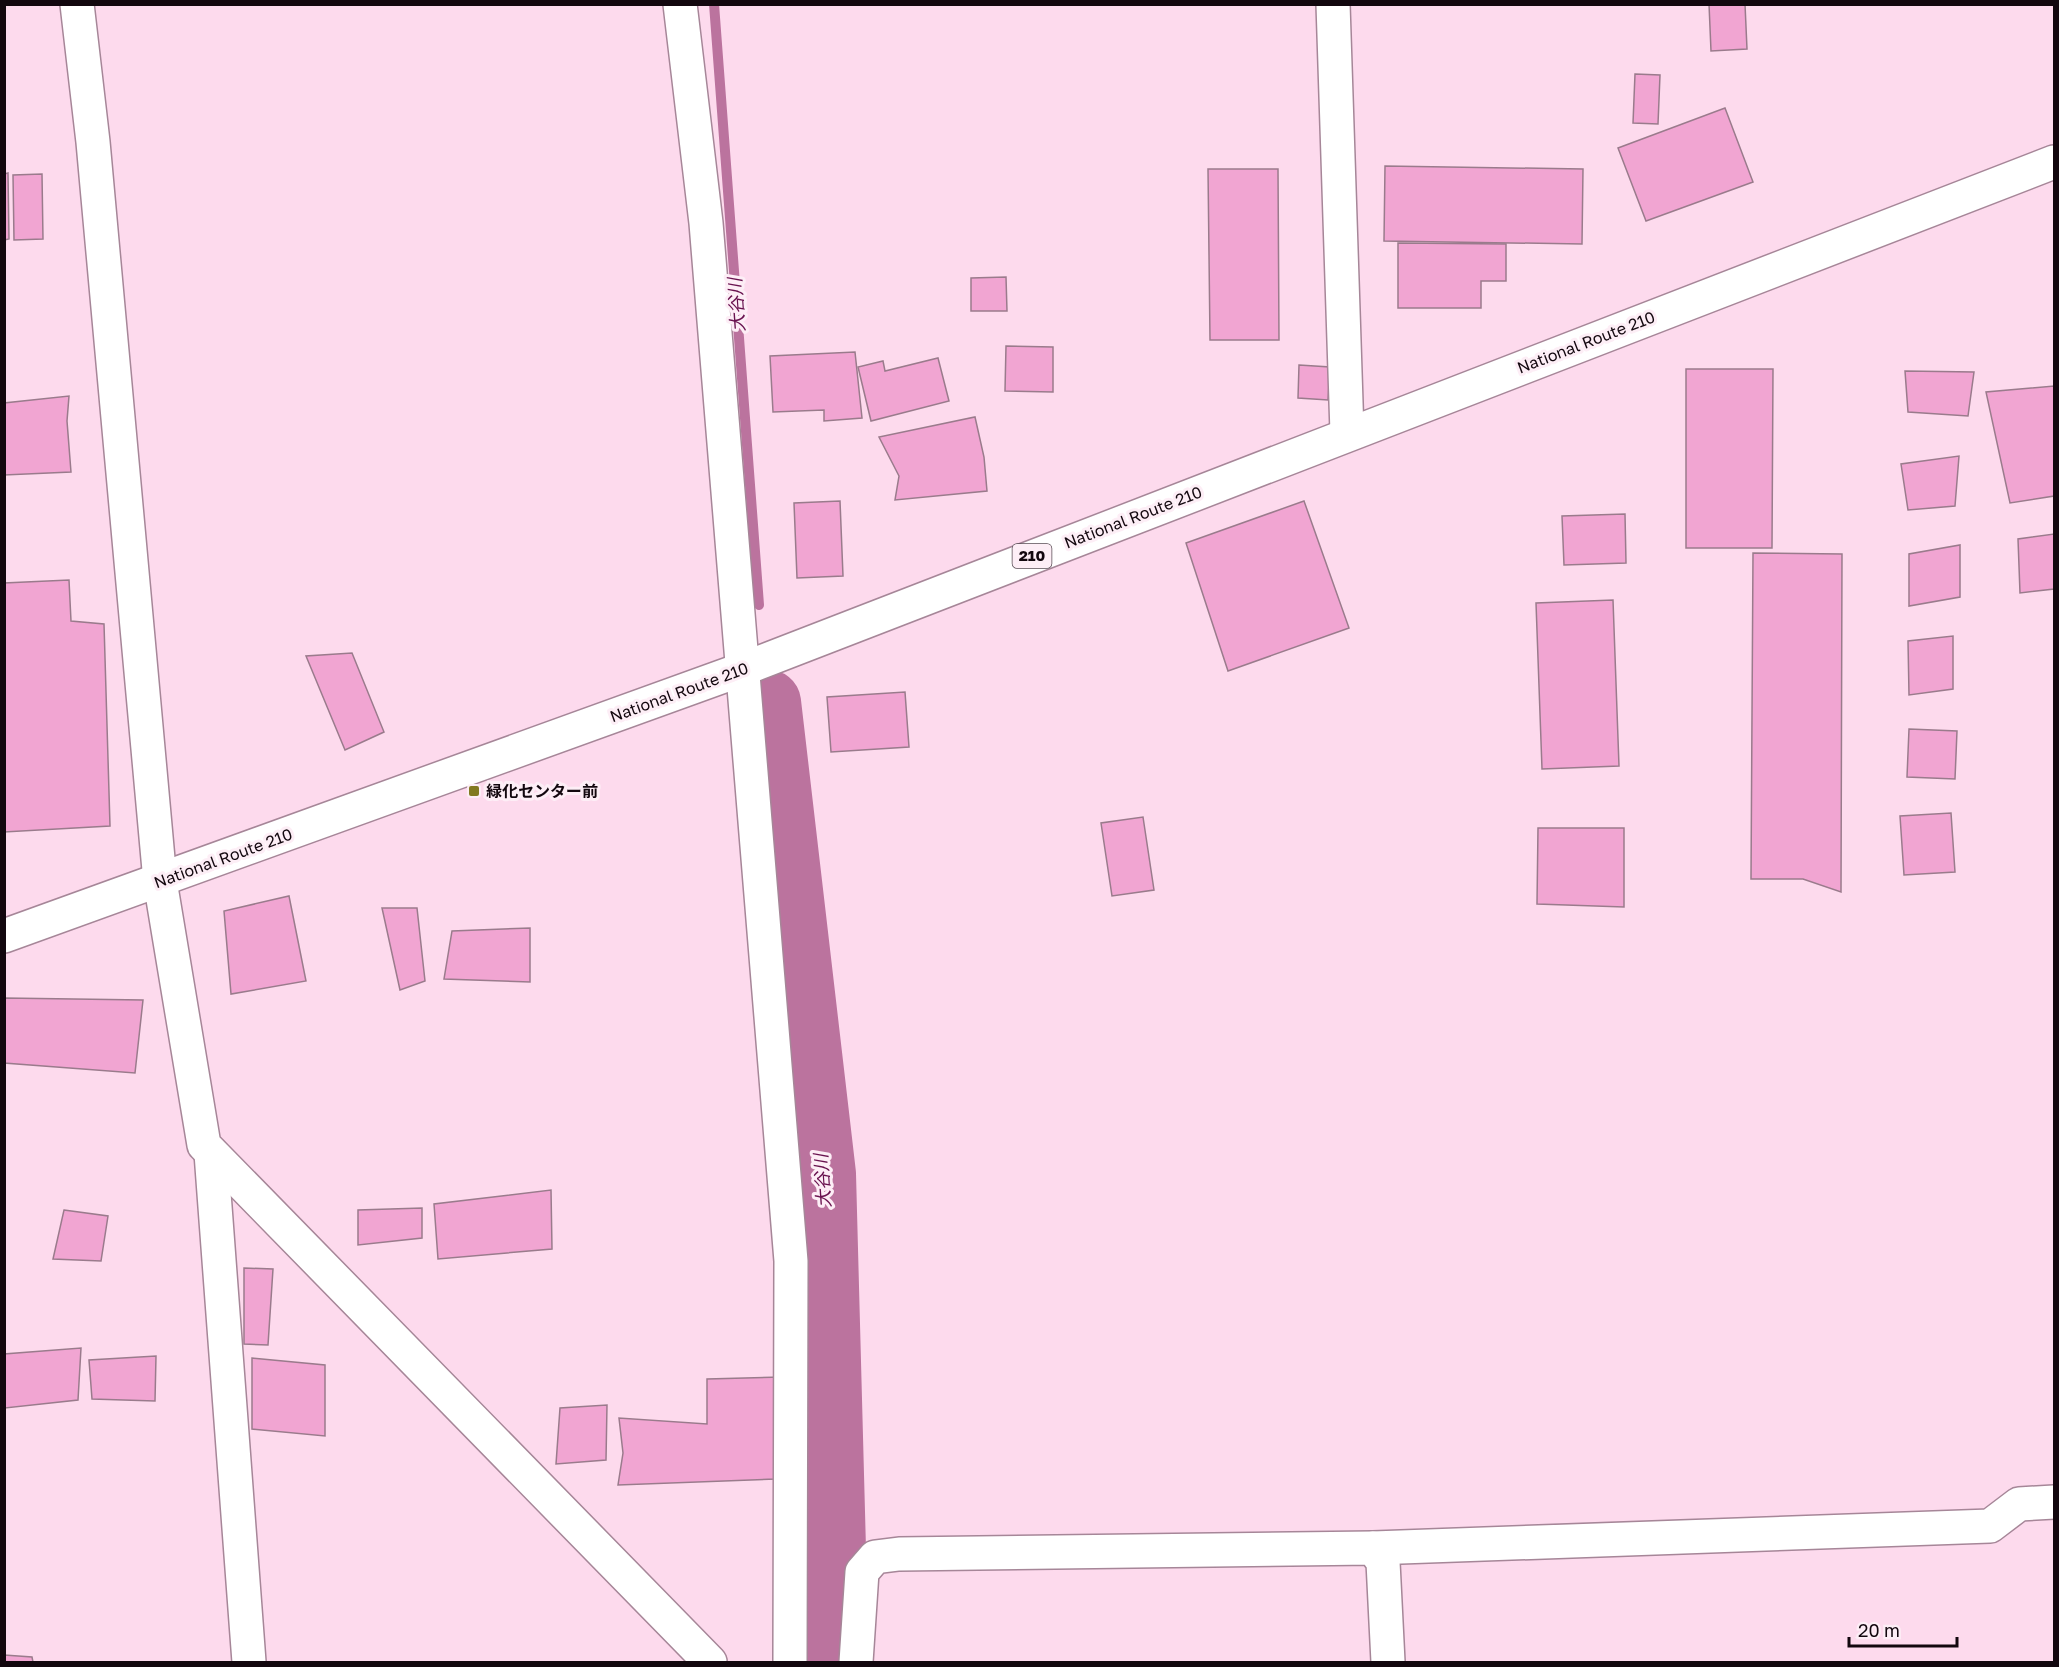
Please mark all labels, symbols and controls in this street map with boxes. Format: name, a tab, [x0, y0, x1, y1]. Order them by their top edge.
water label: 大谷川	[723, 275, 749, 333]
street label: National Route 210	[1514, 307, 1658, 377]
street label: National Route 210	[1061, 482, 1205, 552]
road number: 210	[1012, 544, 1052, 568]
street label: National Route 210	[607, 658, 751, 726]
place label: 緑化センター前	[486, 781, 598, 801]
marker: 緑化センター前	[467, 784, 481, 798]
street label: National Route 210	[151, 824, 295, 892]
water label: 大谷川	[809, 1151, 835, 1209]
scale bar	[1849, 1610, 1957, 1648]
text: 20 m	[1858, 1619, 1900, 1641]

